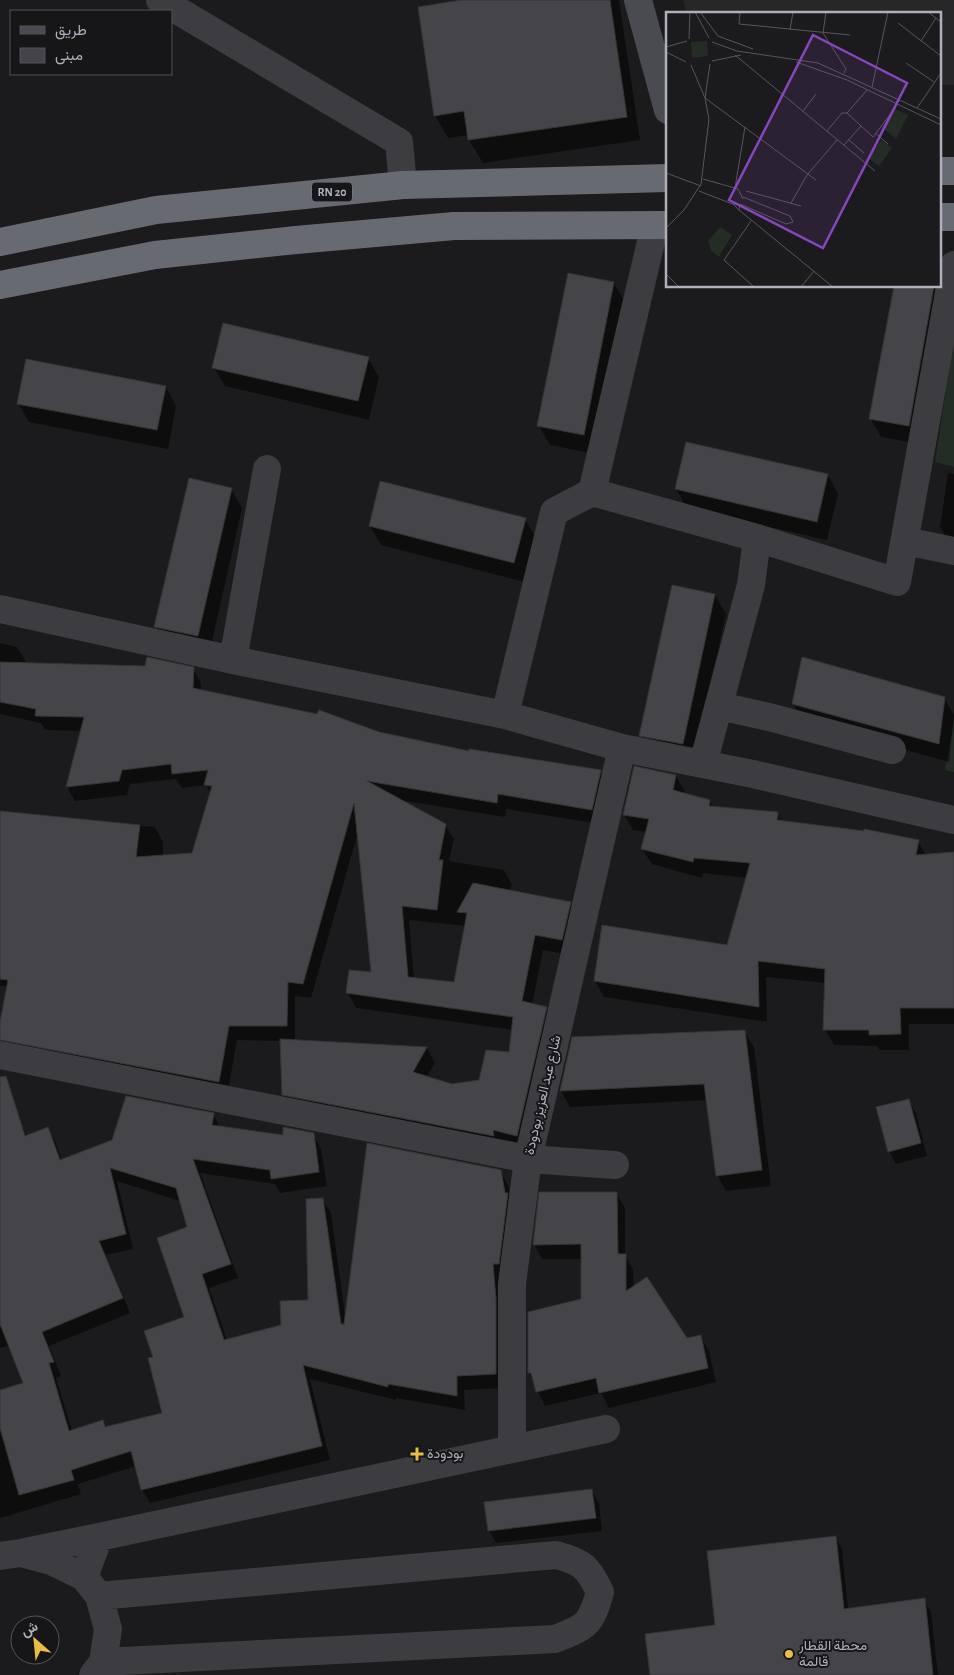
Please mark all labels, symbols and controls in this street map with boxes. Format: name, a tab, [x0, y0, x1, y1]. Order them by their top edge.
legend	[10, 10, 172, 75]
inset map	[666, 12, 942, 288]
text: طريق	[55, 23, 87, 40]
text: مبنى	[55, 48, 83, 65]
road number: RN 20	[312, 182, 352, 202]
street label: شارع عبد العزيز بودودة	[522, 1034, 566, 1157]
place label: بودودة	[427, 1447, 464, 1462]
marker: بودودة	[411, 1448, 423, 1460]
north arrow	[10, 1615, 60, 1665]
text: ش	[19, 1619, 41, 1640]
place label: محطة القطار قالمة	[798, 1639, 867, 1669]
marker: محطة القطار قالمة	[783, 1648, 795, 1660]

